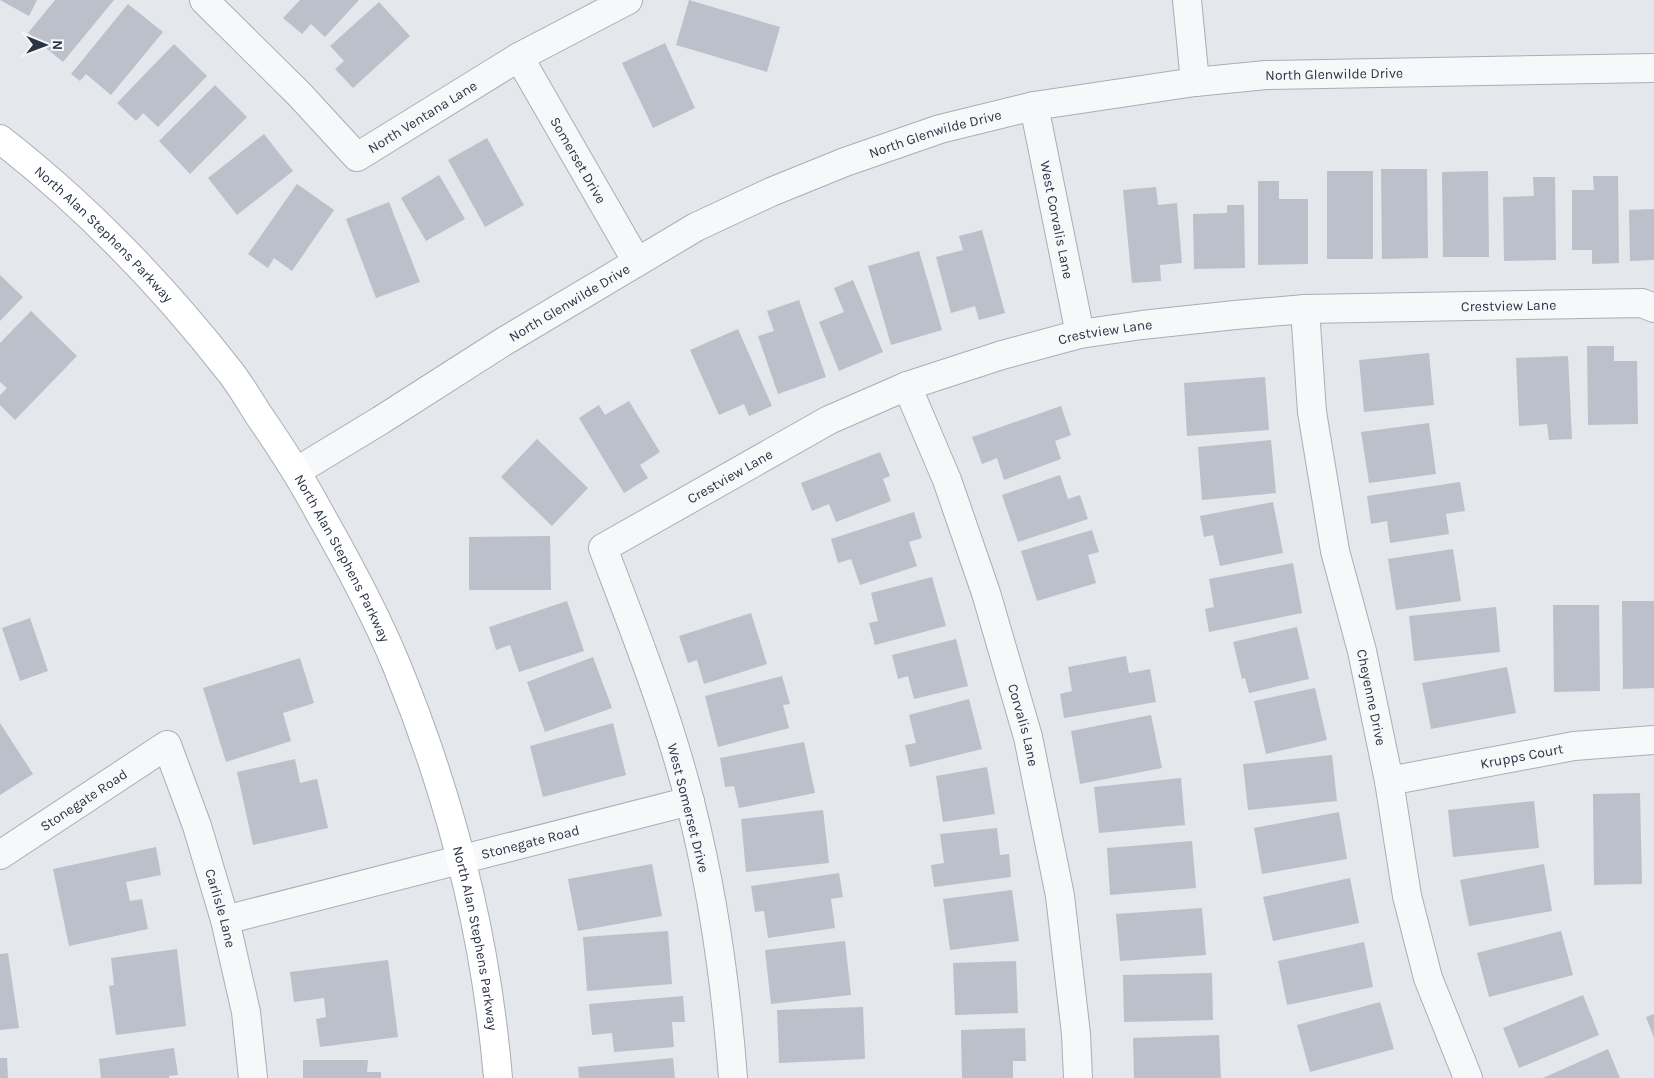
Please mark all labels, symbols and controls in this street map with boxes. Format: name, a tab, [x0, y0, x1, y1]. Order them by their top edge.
north arrow	[20, 20, 70, 70]
text: N	[49, 40, 66, 50]
street label: North Glenwilde Drive	[1265, 64, 1403, 84]
street label: North Ventana Lane	[365, 77, 480, 157]
street label: North Glenwilde Drive	[867, 106, 1003, 162]
street label: Somerset Drive	[547, 114, 610, 207]
street label: West Corvalis Lane	[1037, 159, 1077, 280]
street label: North Alan Stephens Parkway	[31, 162, 177, 306]
street label: North Glenwilde Drive	[506, 260, 633, 345]
street label: Crestview Lane	[1461, 296, 1556, 315]
street label: Crestview Lane	[1056, 315, 1153, 348]
street label: Crestview Lane	[684, 445, 775, 507]
street label: North Alan Stephens Parkway	[291, 471, 394, 645]
street label: Cheyenne Drive	[1353, 648, 1390, 747]
street label: Corvalis Lane	[1004, 682, 1042, 768]
street label: Krupps Court	[1479, 740, 1565, 772]
street label: West Somerset Drive	[664, 742, 712, 874]
street label: Stonegate Road	[37, 765, 130, 835]
street label: Stonegate Road	[479, 821, 581, 863]
street label: North Alan Stephens Parkway	[449, 844, 502, 1032]
street label: Carlisle Lane	[202, 867, 240, 949]

